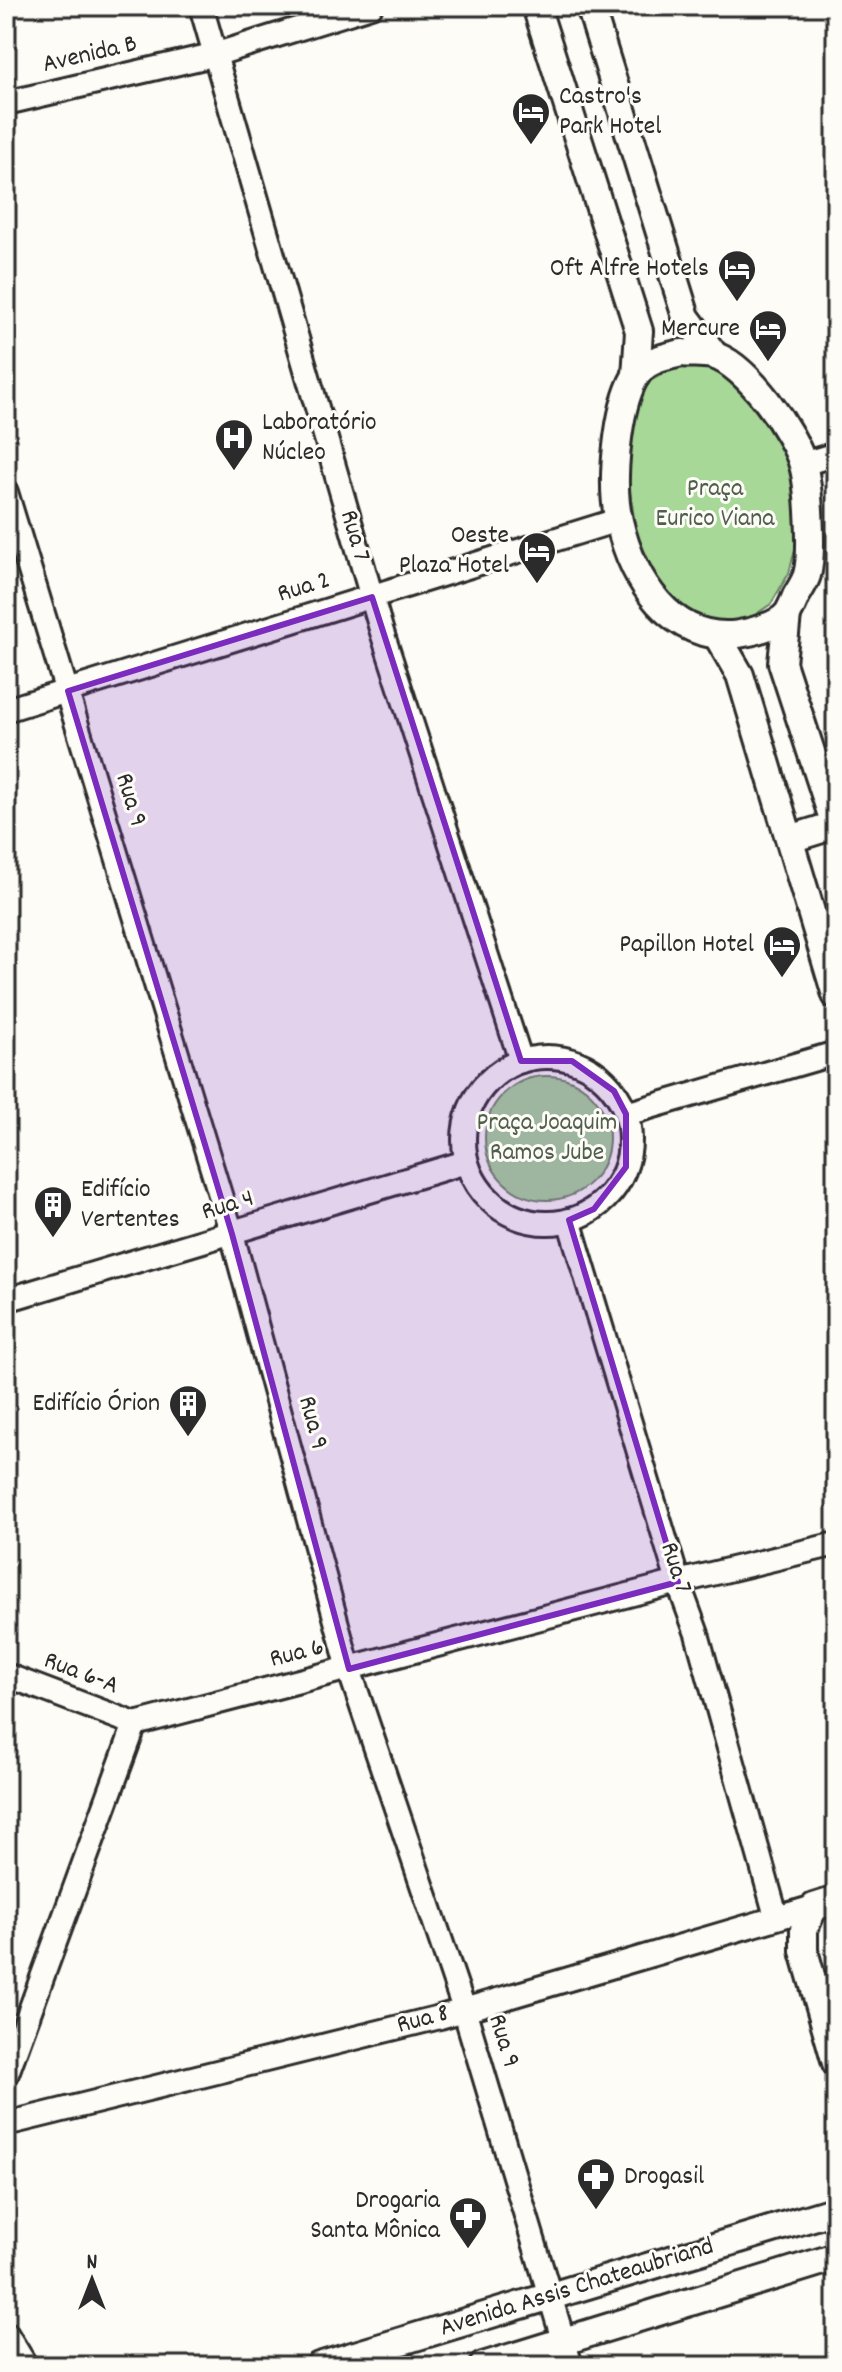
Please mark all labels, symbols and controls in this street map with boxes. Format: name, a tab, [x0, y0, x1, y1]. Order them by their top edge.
street label: Avenida B	[39, 26, 141, 84]
place label: Castro's Park Hotel	[559, 79, 661, 146]
hotel icon: Castro's Park Hotel	[510, 91, 552, 146]
hotel icon: Oft Alfre Hotels	[716, 248, 758, 303]
place label: Oft Alfre Hotels	[550, 251, 709, 288]
hotel icon: Mercure	[747, 308, 789, 363]
place label: Mercure	[661, 311, 740, 348]
place label: Laboratório Núcleo	[262, 405, 377, 472]
hospital icon: Laboratório Núcleo	[213, 417, 255, 472]
park label: Praça Eurico Viana	[655, 471, 775, 538]
street label: Rua 7	[329, 506, 379, 566]
place label: Oeste Plaza Hotel	[399, 518, 509, 585]
hotel icon: Oeste Plaza Hotel	[516, 530, 558, 585]
street label: Rua 2	[273, 563, 335, 613]
street label: Rua 9	[104, 769, 156, 831]
hotel icon: Papillon Hotel	[761, 924, 803, 979]
place label: Papillon Hotel	[619, 927, 754, 964]
park label: Praça Joaquim Ramos Jube	[477, 1105, 617, 1172]
place label: Edifício Vertentes	[81, 1172, 180, 1239]
street label: Rua 4	[197, 1181, 259, 1231]
building icon: Edifício Vertentes	[32, 1184, 74, 1239]
building icon: Edifício Órion	[167, 1383, 209, 1438]
place label: Edifício Órion	[32, 1386, 160, 1423]
street label: Rua 9	[287, 1392, 337, 1454]
street label: Rua 7	[649, 1538, 701, 1598]
street label: Rua 6	[266, 1629, 328, 1679]
street label: Rua 6-A	[38, 1643, 124, 1705]
street label: Rua 8	[393, 1995, 453, 2045]
street label: Rua 9	[477, 2010, 529, 2072]
pharmacy icon: Drogasil	[575, 2156, 617, 2211]
place label: Drogasil	[624, 2159, 704, 2196]
place label: Drogaria Santa Mônica	[310, 2183, 441, 2250]
pharmacy icon: Drogaria Santa Mônica	[447, 2195, 489, 2250]
street label: Avenida Assis Chateaubriand	[435, 2229, 719, 2347]
north arrow	[52, 2240, 132, 2320]
text: N	[87, 2248, 98, 2279]

